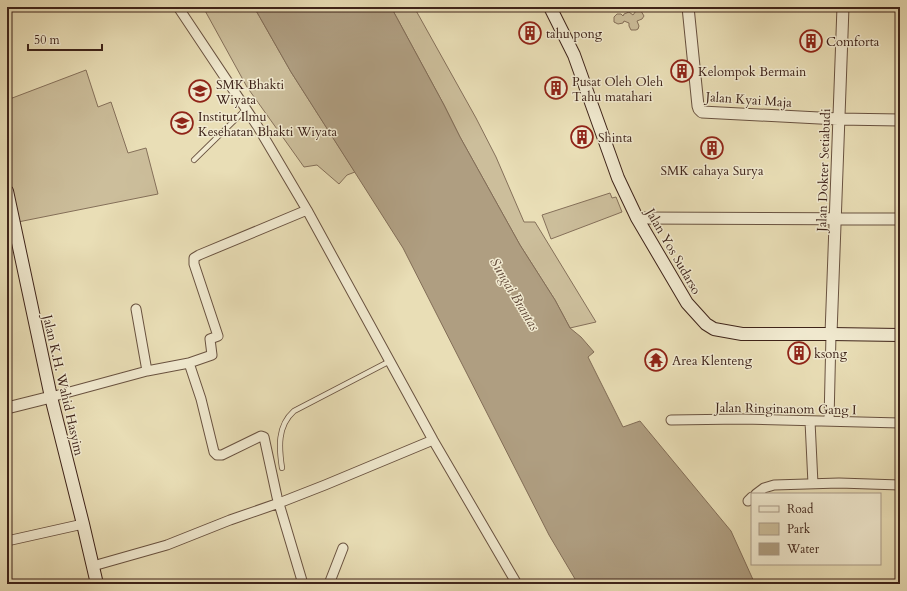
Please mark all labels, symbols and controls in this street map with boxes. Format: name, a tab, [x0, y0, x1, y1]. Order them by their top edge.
building icon: tahu pong	[517, 20, 543, 46]
place label: tahu pong	[546, 25, 603, 43]
scale bar	[28, 26, 102, 52]
building icon: Comforta	[798, 28, 824, 54]
text: 50 m	[34, 32, 61, 48]
place label: Comforta	[826, 33, 880, 51]
building icon: Kelompok Bermain	[669, 58, 695, 84]
place label: Kelompok Bermain	[698, 63, 807, 81]
place label: Pusat Oleh Oleh Tahu matahari	[572, 73, 663, 106]
building icon: Pusat Oleh Oleh Tahu matahari	[543, 75, 569, 101]
place label: SMK Bhakti Wiyata	[215, 76, 285, 109]
school or university icon: SMK Bhakti Wiyata	[187, 78, 213, 104]
street label: Jalan Kyai Maja	[703, 88, 793, 112]
place label: Institut Ilmu Kesehatan Bhakti Wiyata	[198, 108, 338, 141]
street label: Jalan Dokter Setiabudi	[813, 108, 835, 234]
school or university icon: Institut Ilmu Kesehatan Bhakti Wiyata	[169, 110, 195, 136]
building icon: Shinta	[569, 124, 595, 150]
place label: Shinta	[598, 129, 633, 147]
building icon: SMK cahaya Surya	[699, 135, 725, 161]
place label: SMK cahaya Surya	[660, 162, 764, 180]
street label: Jalan Yos Sudarso	[640, 203, 705, 298]
water label: Sungai Brantas	[485, 254, 544, 335]
street label: Jalan K.H. Wahid Hasyim	[38, 311, 88, 457]
building icon: ksong	[786, 340, 812, 366]
place label: ksong	[814, 345, 848, 363]
temple icon: Area Klenteng	[643, 347, 669, 373]
place label: Area Klenteng	[672, 352, 753, 370]
street label: Jalan Ringinanom Gang I	[713, 399, 857, 419]
legend	[751, 493, 881, 565]
text: Road	[787, 501, 814, 517]
text: Park	[787, 521, 811, 537]
text: Water	[786, 541, 820, 557]

